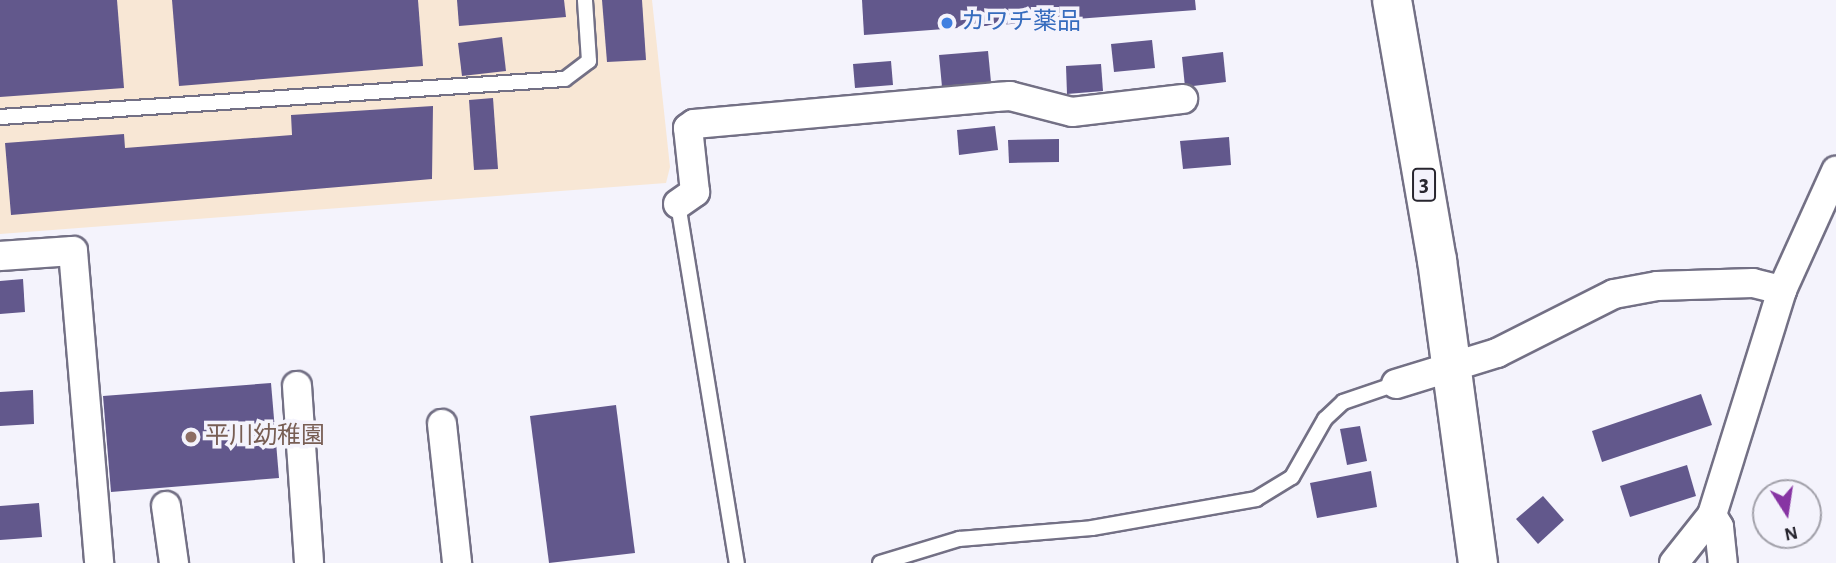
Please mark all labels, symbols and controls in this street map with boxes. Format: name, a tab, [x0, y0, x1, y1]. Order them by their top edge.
place label: カワチ薬品	[961, 9, 1081, 37]
marker: カワチ薬品	[939, 15, 955, 31]
road number: 3	[1412, 166, 1436, 204]
place label: 平川幼稚園	[205, 423, 325, 451]
marker: 平川幼稚園	[183, 429, 199, 445]
north arrow	[1752, 479, 1822, 549]
text: N	[1783, 522, 1799, 544]

